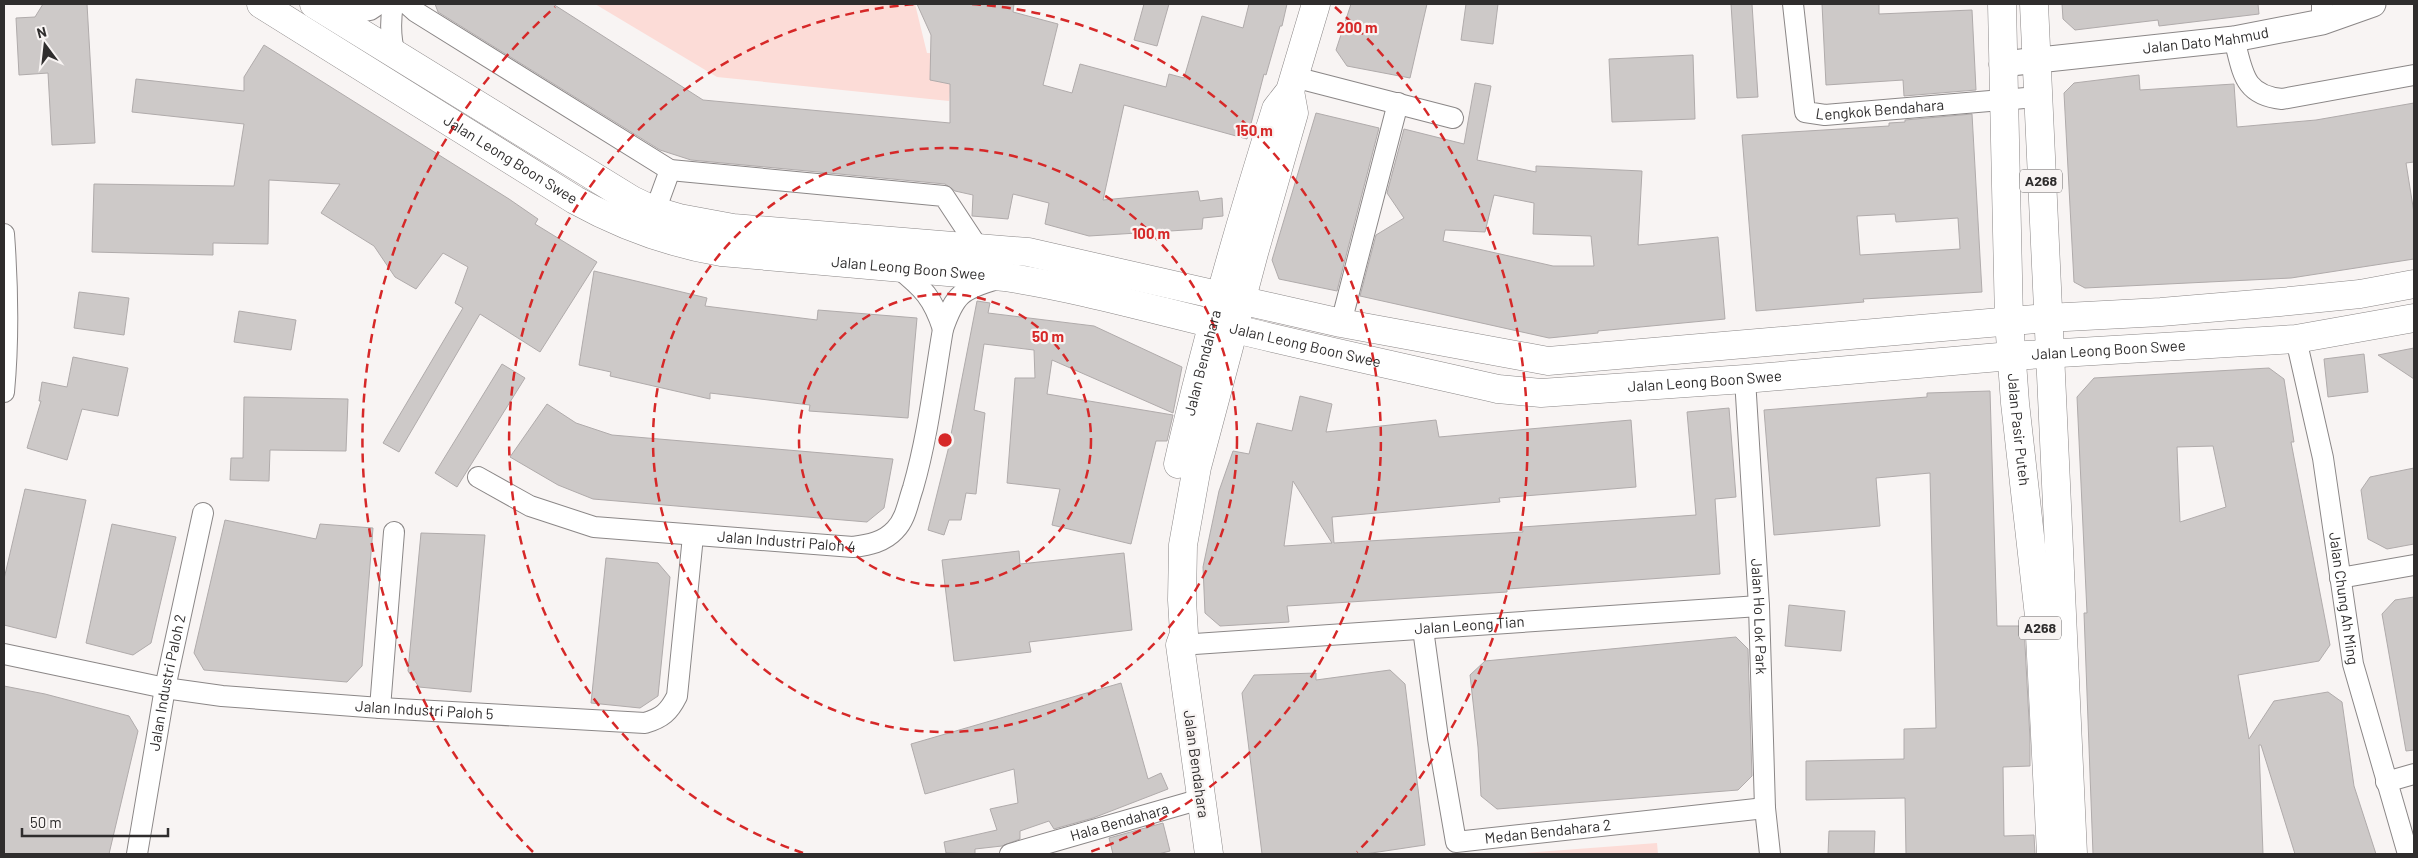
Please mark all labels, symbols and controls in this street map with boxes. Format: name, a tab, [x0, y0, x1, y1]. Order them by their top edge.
text: 200 m	[1336, 18, 1378, 36]
north arrow	[20, 20, 70, 70]
text: N	[35, 23, 48, 41]
street label: Jalan Dato Mahmud	[2142, 23, 2270, 57]
street label: Lengkok Bendahara	[1815, 95, 1945, 123]
street label: Jalan Leong Boon Swee	[441, 110, 581, 207]
text: 150 m	[1235, 121, 1273, 139]
road number: A268	[2020, 170, 2062, 192]
text: 100 m	[1132, 224, 1170, 242]
street label: Jalan Leong Boon Swee	[831, 252, 986, 283]
street label: Jalan Bendahara	[1180, 308, 1224, 418]
street label: Jalan Leong Boon Swee	[1228, 318, 1383, 370]
text: 50 m	[1032, 327, 1064, 345]
street label: Jalan Leong Boon Swee	[2031, 336, 2186, 363]
street label: Jalan Leong Boon Swee	[1627, 366, 1783, 395]
street label: Jalan Pasir Puteh	[2005, 373, 2034, 487]
centre of rings	[936, 431, 954, 449]
street label: Jalan Industri Paloh 4	[717, 527, 857, 555]
street label: Jalan Chung Ah Ming	[2326, 531, 2363, 666]
street label: Jalan Ho Lok Park	[1748, 558, 1771, 675]
street label: Jalan Industri Paloh 2	[145, 612, 189, 752]
street label: Jalan Leong Tian	[1414, 612, 1525, 637]
road number: A268	[2019, 616, 2061, 640]
street label: Jalan Industri Paloh 5	[355, 696, 494, 722]
street label: Jalan Bendahara	[1181, 709, 1213, 819]
street label: Hala Bendahara	[1068, 799, 1171, 844]
scale bar	[22, 806, 169, 838]
text: 50 m	[30, 813, 62, 831]
street label: Medan Bendahara 2	[1484, 815, 1612, 847]

